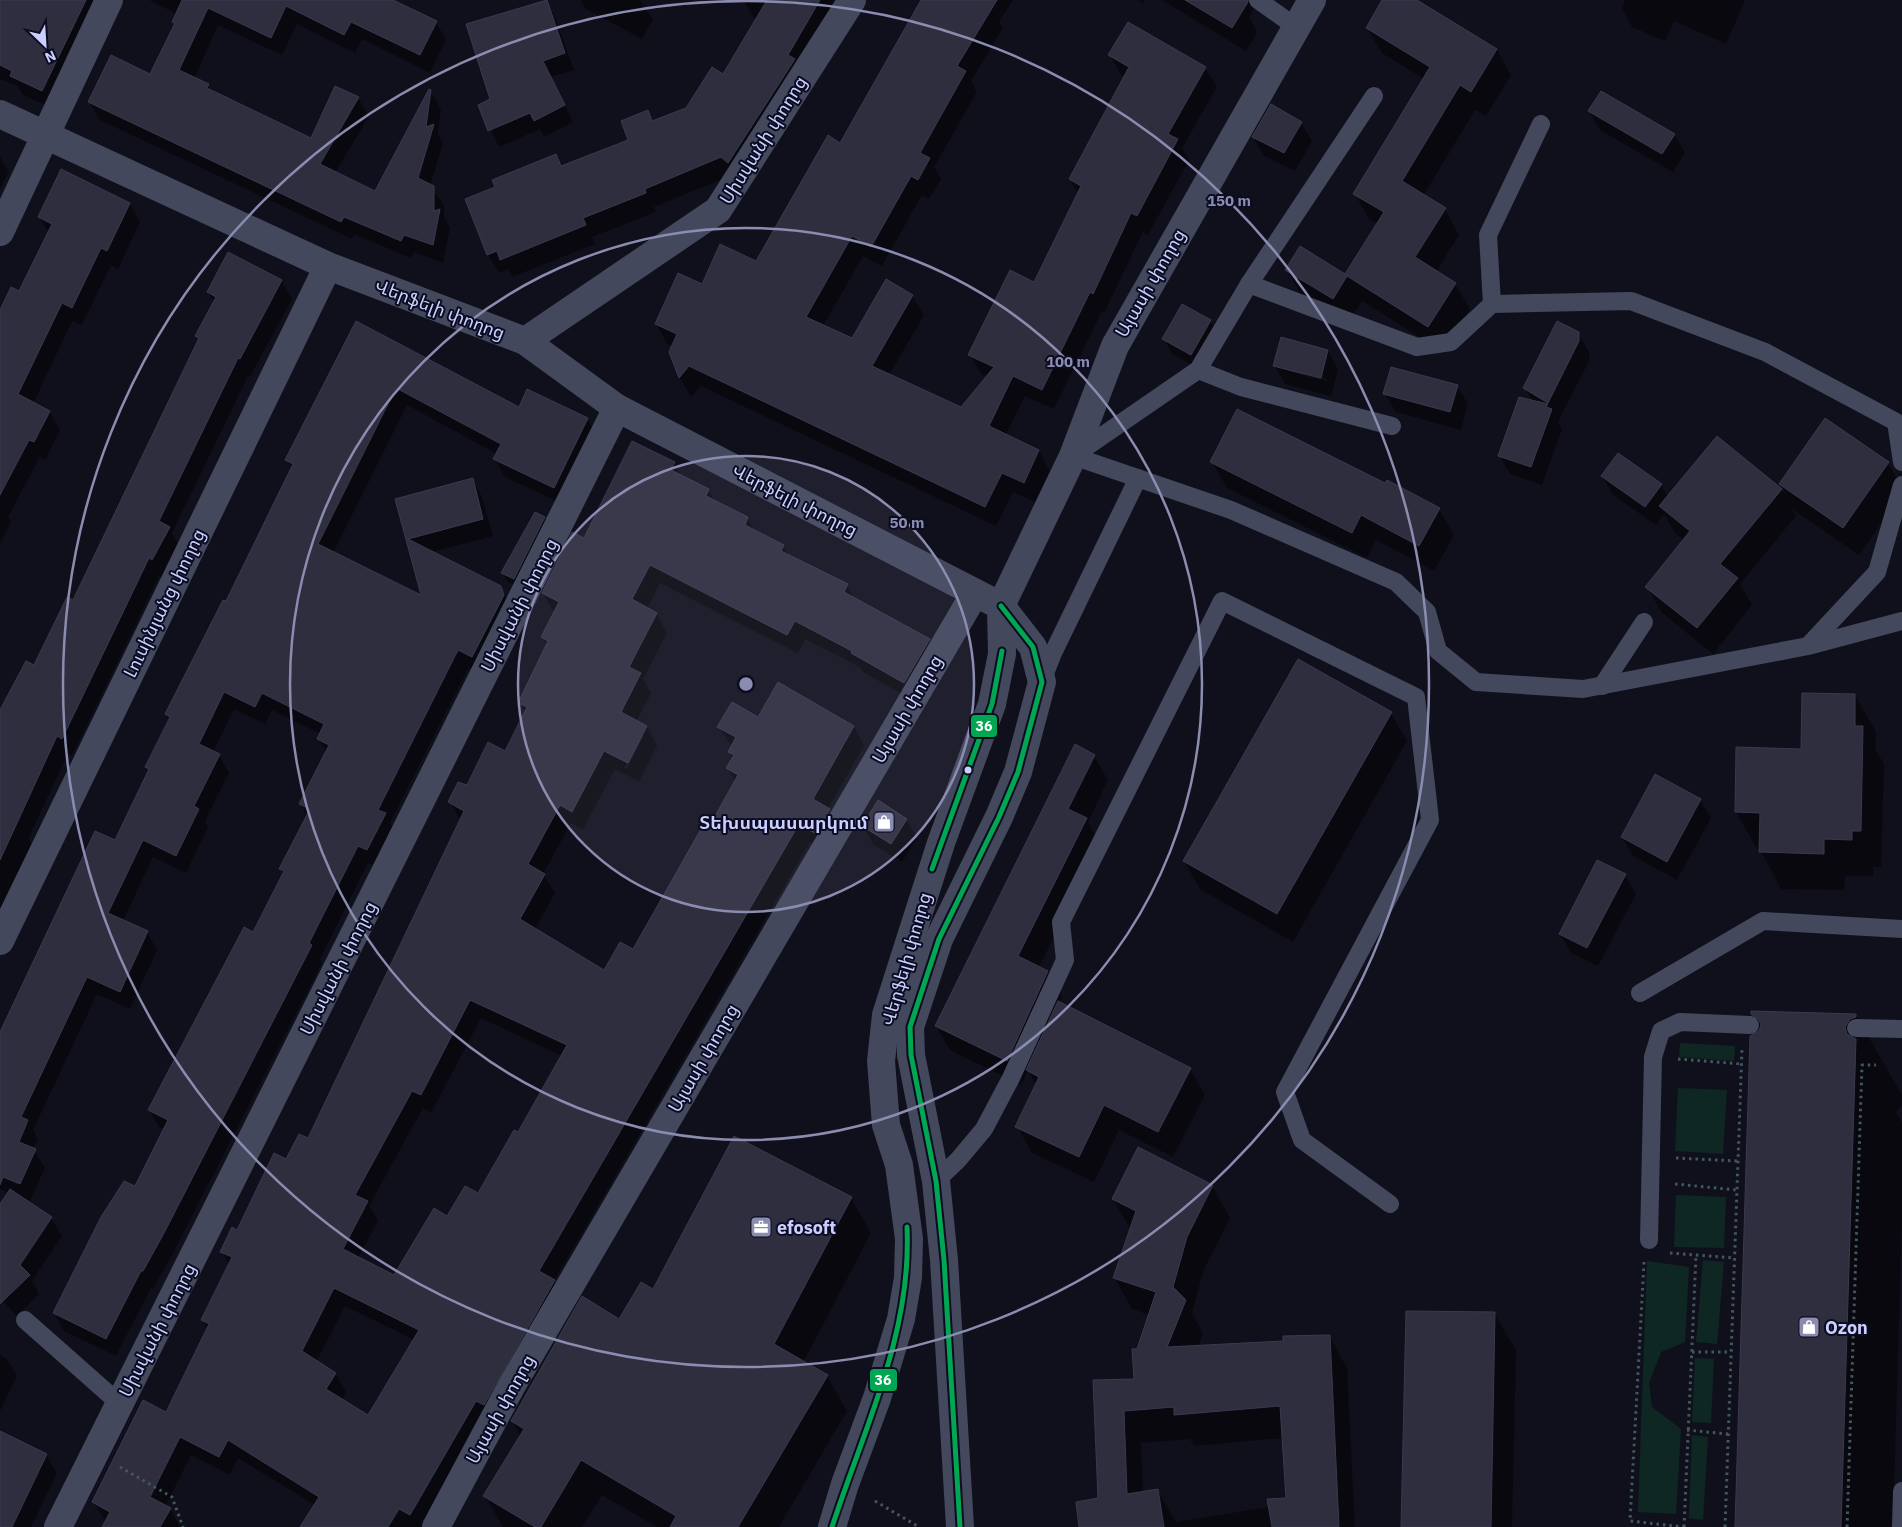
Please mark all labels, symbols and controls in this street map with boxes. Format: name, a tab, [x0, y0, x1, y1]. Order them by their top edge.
north arrow	[20, 20, 70, 70]
text: N	[42, 46, 59, 67]
street label: Սիսվանի փողոց	[714, 72, 812, 208]
text: 150 m	[1207, 191, 1251, 210]
street label: Այասի փողոց	[1110, 225, 1190, 341]
street label: Վերֆելի փողոց	[372, 274, 508, 344]
text: 100 m	[1046, 352, 1090, 371]
street label: Վերֆելի փողոց	[729, 459, 861, 541]
text: 50 m	[890, 513, 924, 532]
street label: Լուսինյանց փողոց	[118, 525, 210, 681]
street label: Սիսվանի փողոց	[475, 534, 563, 676]
street label: Այասի փողոց	[867, 651, 947, 767]
centre of rings	[737, 675, 755, 693]
line badge: 36	[970, 714, 998, 738]
text: 36	[976, 717, 992, 735]
unlabelled marker	[963, 765, 973, 775]
shop icon: Տեխսպասարկում	[872, 810, 896, 834]
place label: Տեխսպասարկում	[700, 811, 868, 834]
street label: Վերֆելի փողոց	[876, 890, 936, 1028]
street label: Սիսվանի փողոց	[294, 897, 382, 1039]
street label: Այասի փողոց	[663, 1000, 743, 1116]
office icon: efosoft	[749, 1215, 773, 1239]
place label: efosoft	[777, 1216, 836, 1239]
street label: Սիսվանի փողոց	[113, 1259, 201, 1401]
shop icon: Ozon	[1797, 1315, 1821, 1339]
place label: Ozon	[1825, 1316, 1868, 1339]
street label: Այասի փողոց	[461, 1350, 539, 1468]
line badge: 36	[869, 1368, 898, 1392]
text: 36	[875, 1371, 891, 1389]

